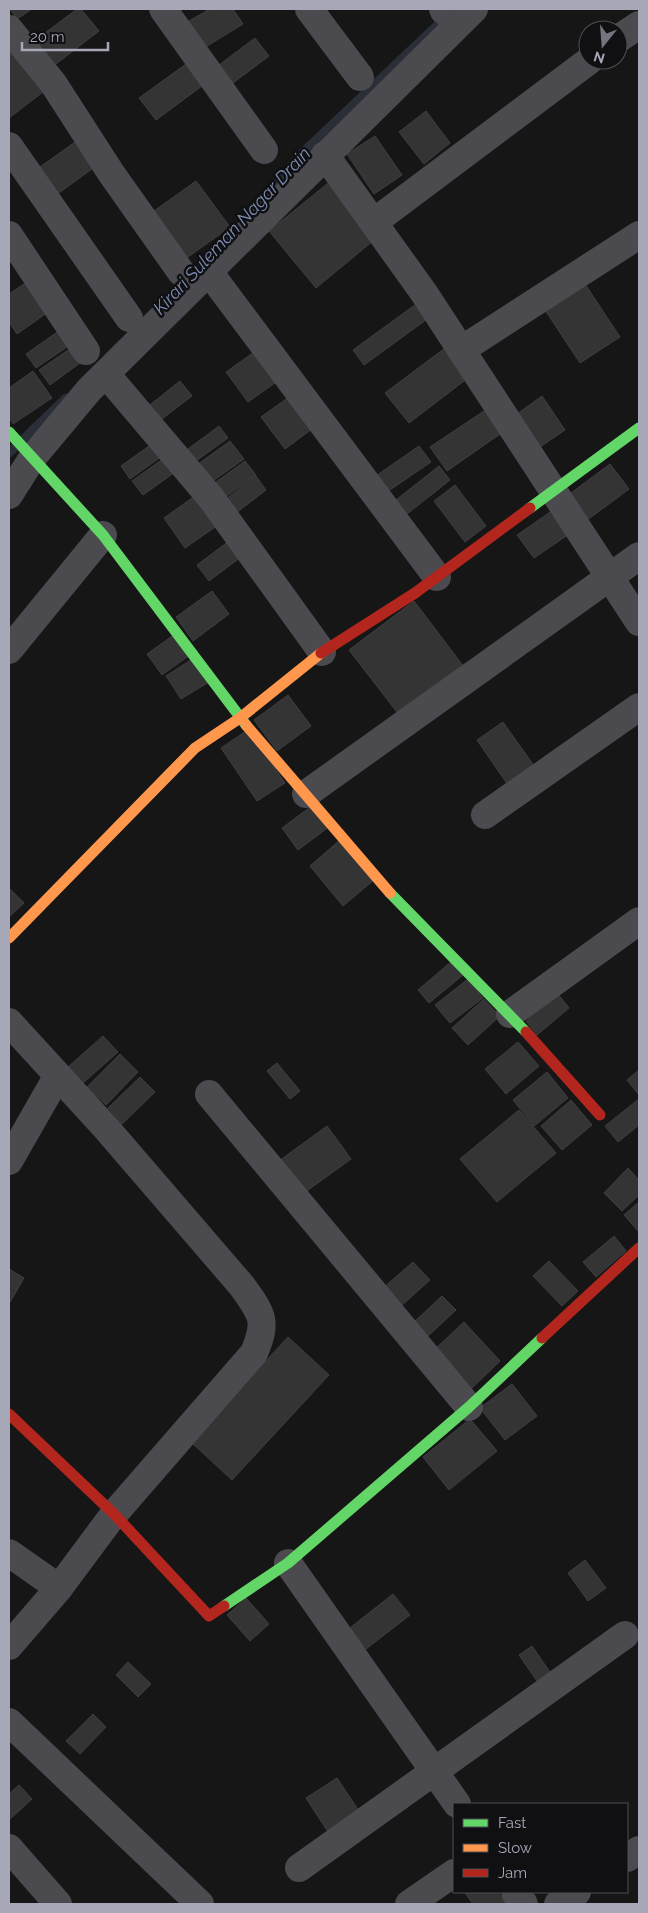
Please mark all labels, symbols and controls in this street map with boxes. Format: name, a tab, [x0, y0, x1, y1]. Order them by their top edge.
scale bar	[22, 20, 109, 52]
north arrow	[578, 20, 628, 70]
text: 20 m	[30, 28, 65, 46]
text: N	[592, 48, 607, 67]
water label: Kirari Suleman Nagar Drain	[149, 143, 315, 319]
legend	[453, 1803, 628, 1893]
text: Fast	[498, 1814, 526, 1832]
text: Slow	[498, 1839, 532, 1857]
text: Jam	[498, 1864, 527, 1882]

